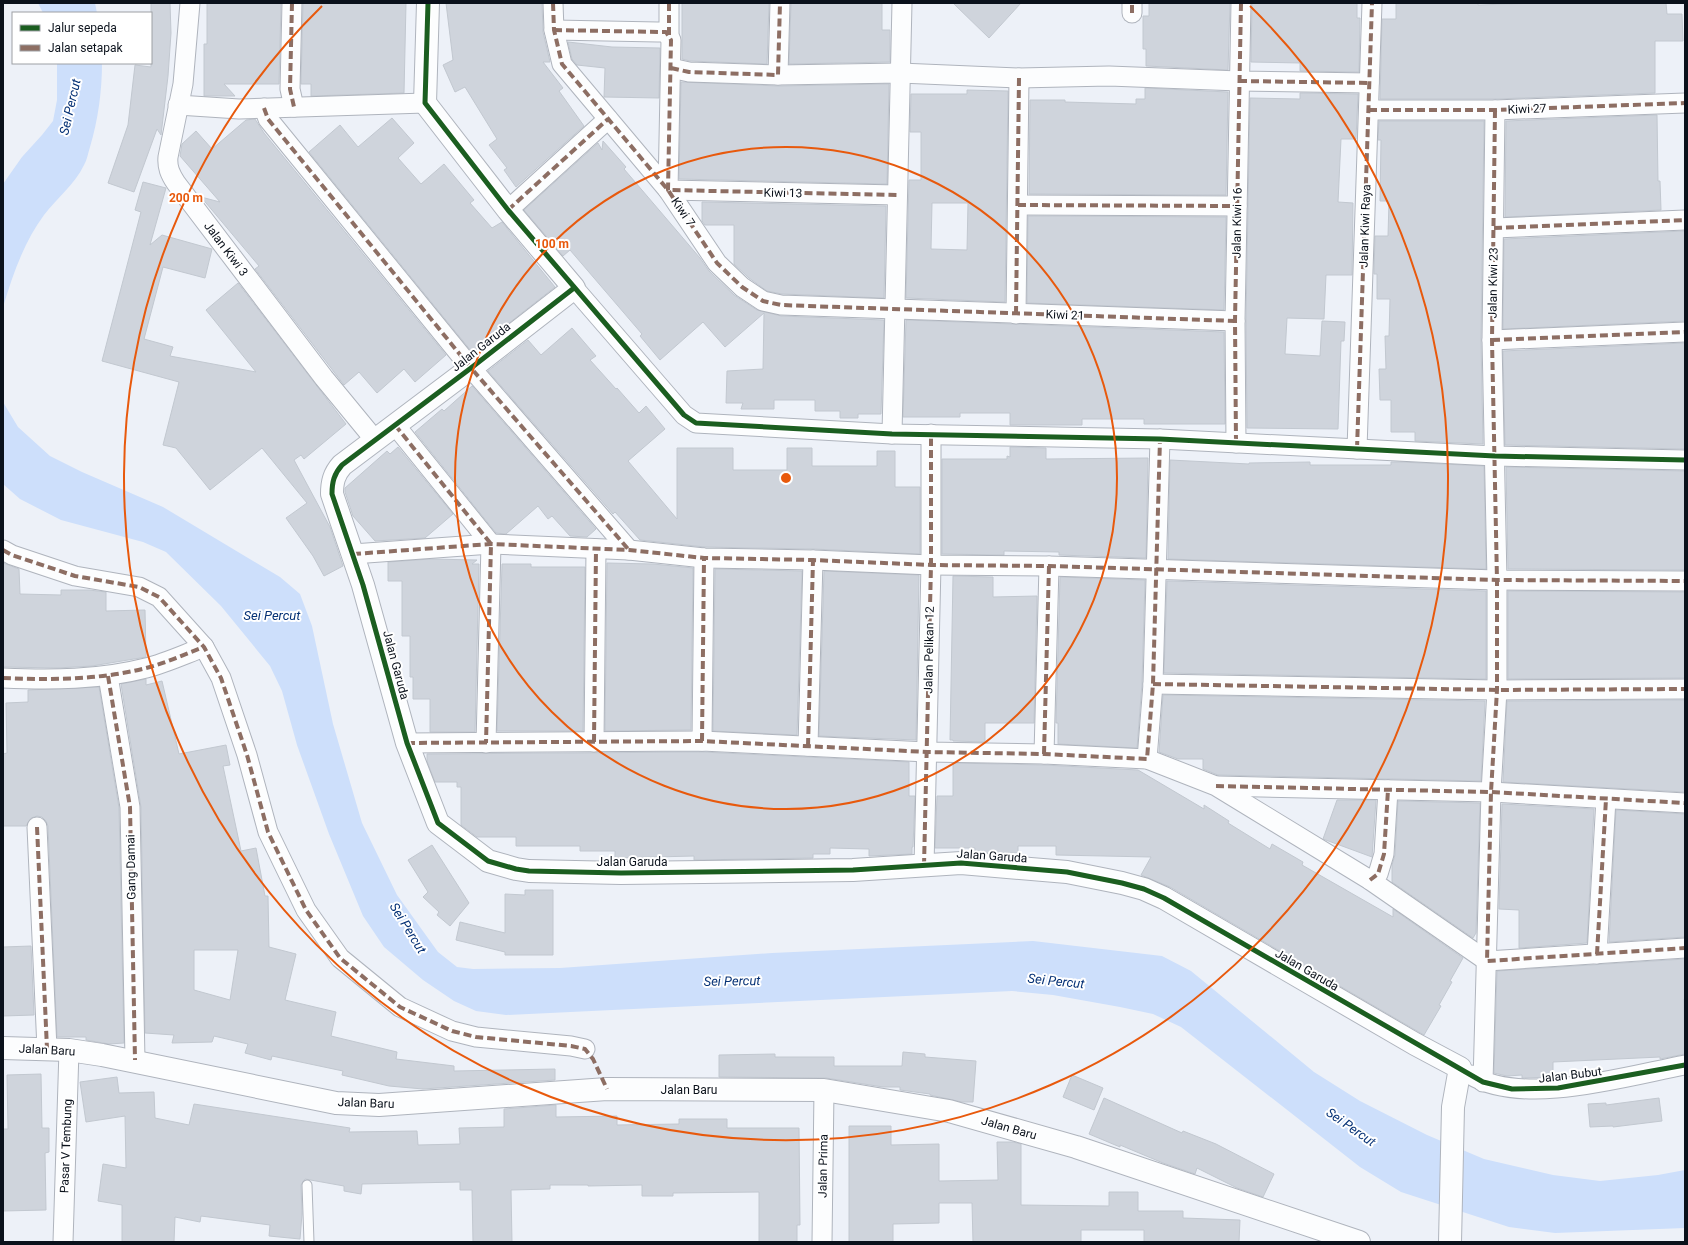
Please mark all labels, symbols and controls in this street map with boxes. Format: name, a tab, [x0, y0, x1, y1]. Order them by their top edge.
legend	[12, 12, 152, 64]
text: Jalur sepeda	[48, 21, 117, 35]
text: Jalan setapak	[48, 41, 123, 55]
water label: Sei Percut	[56, 77, 84, 136]
street label: Kiwi 27	[1507, 101, 1547, 117]
street label: Jalan Kiwi Raya	[1357, 184, 1373, 268]
street label: Kiwi 13	[763, 186, 803, 200]
street label: Jalan Kiwi 16	[1229, 187, 1245, 259]
text: 200 m	[169, 191, 203, 205]
street label: Kiwi 7	[668, 195, 698, 229]
street label: Jalan Kiwi 3	[201, 219, 251, 279]
text: 100 m	[535, 237, 569, 251]
street label: Jalan Kiwi 23	[1485, 247, 1501, 319]
street label: Kiwi 21	[1045, 307, 1085, 323]
street label: Jalan Garuda	[449, 320, 513, 374]
centre of rings	[779, 471, 793, 485]
street label: Jalan Pelikan 12	[921, 606, 937, 694]
water label: Sei Percut	[244, 608, 301, 623]
street label: Jalan Garuda	[380, 629, 412, 701]
street label: Gang Damai	[123, 834, 139, 900]
street label: Jalan Garuda	[956, 847, 1028, 865]
street label: Jalan Garuda	[597, 855, 667, 869]
water label: Sei Percut	[387, 900, 430, 957]
street label: Jalan Garuda	[1273, 946, 1341, 994]
water label: Sei Percut	[1027, 971, 1086, 992]
water label: Sei Percut	[703, 973, 761, 989]
street label: Jalan Baru	[18, 1042, 76, 1058]
street label: Jalan Bubut	[1538, 1064, 1602, 1086]
street label: Jalan Baru	[661, 1083, 717, 1097]
street label: Jalan Baru	[337, 1095, 395, 1111]
street label: Pasar V Tembung	[57, 1099, 75, 1193]
water label: Sei Percut	[1323, 1105, 1379, 1150]
street label: Jalan Baru	[980, 1113, 1038, 1143]
street label: Jalan Prima	[815, 1134, 831, 1198]

